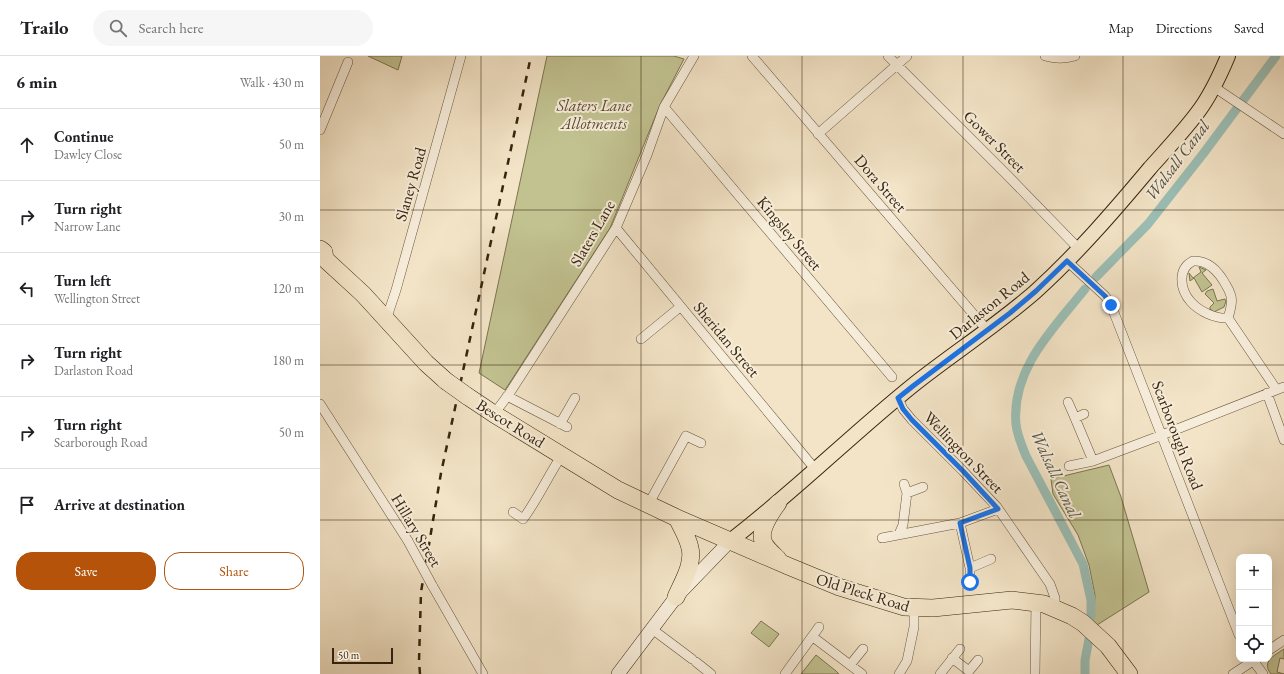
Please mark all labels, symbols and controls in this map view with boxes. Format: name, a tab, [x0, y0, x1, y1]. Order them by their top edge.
search box	[93, 10, 373, 46]
text: Trailo	[20, 15, 69, 40]
icon: search	[107, 17, 129, 39]
text: Search here	[139, 18, 204, 37]
text: Map	[1108, 19, 1134, 37]
text: Directions	[1156, 19, 1212, 37]
text: Saved	[1234, 19, 1264, 37]
text: 6 min	[16, 71, 57, 93]
text: Walk · 430 m	[240, 74, 304, 91]
park label: Slaters Lane Allotments	[556, 95, 632, 134]
street label: Gower Street	[959, 106, 1030, 177]
water label: Walsall Canal	[1140, 115, 1215, 204]
text: Continue	[54, 127, 114, 146]
icon: ahead	[16, 134, 38, 156]
text: 50 m	[279, 136, 304, 153]
street label: Slaney Road	[390, 144, 431, 224]
text: Dawley Close	[54, 146, 122, 163]
street label: Dora Street	[850, 150, 912, 217]
street label: Kingsley Street	[752, 192, 827, 275]
street label: Slaters Lane	[565, 196, 620, 270]
text: Turn right	[54, 199, 122, 218]
icon: right	[16, 206, 38, 228]
text: 30 m	[279, 208, 304, 225]
text: Narrow Lane	[54, 218, 121, 235]
street label: Darlaston Road	[945, 266, 1034, 344]
text: Turn left	[54, 271, 111, 290]
icon: left	[16, 278, 38, 300]
text: 120 m	[273, 280, 304, 297]
text: Wellington Street	[54, 290, 140, 307]
route end	[1102, 296, 1120, 314]
street label: Sheridan Street	[689, 297, 764, 381]
text: Turn right	[54, 343, 122, 362]
icon: right	[16, 350, 38, 372]
text: 180 m	[273, 352, 304, 369]
text: Darlaston Road	[54, 362, 133, 379]
street label: Scarborough Road	[1147, 378, 1208, 494]
street label: Bescot Road	[473, 394, 550, 453]
street label: Wellington Street	[919, 407, 1008, 498]
text: Turn right	[54, 415, 122, 434]
icon: right	[16, 422, 38, 444]
text: 50 m	[279, 424, 304, 441]
water label: Walsall Canal	[1026, 426, 1086, 523]
text: Scarborough Road	[54, 434, 148, 451]
street label: Hillary Street	[387, 490, 447, 571]
icon: arrive	[16, 494, 38, 516]
text: Arrive at destination	[54, 495, 185, 514]
button: Save	[16, 552, 156, 590]
button: Share	[164, 552, 304, 590]
map controls	[1236, 554, 1272, 662]
button: +	[1236, 554, 1272, 590]
street label: Old Pleck Road	[813, 568, 913, 617]
route start	[961, 573, 979, 591]
button: −	[1236, 590, 1272, 626]
button: locate	[1236, 626, 1272, 662]
scale bar	[332, 646, 393, 665]
text: 50 m	[338, 648, 359, 662]

